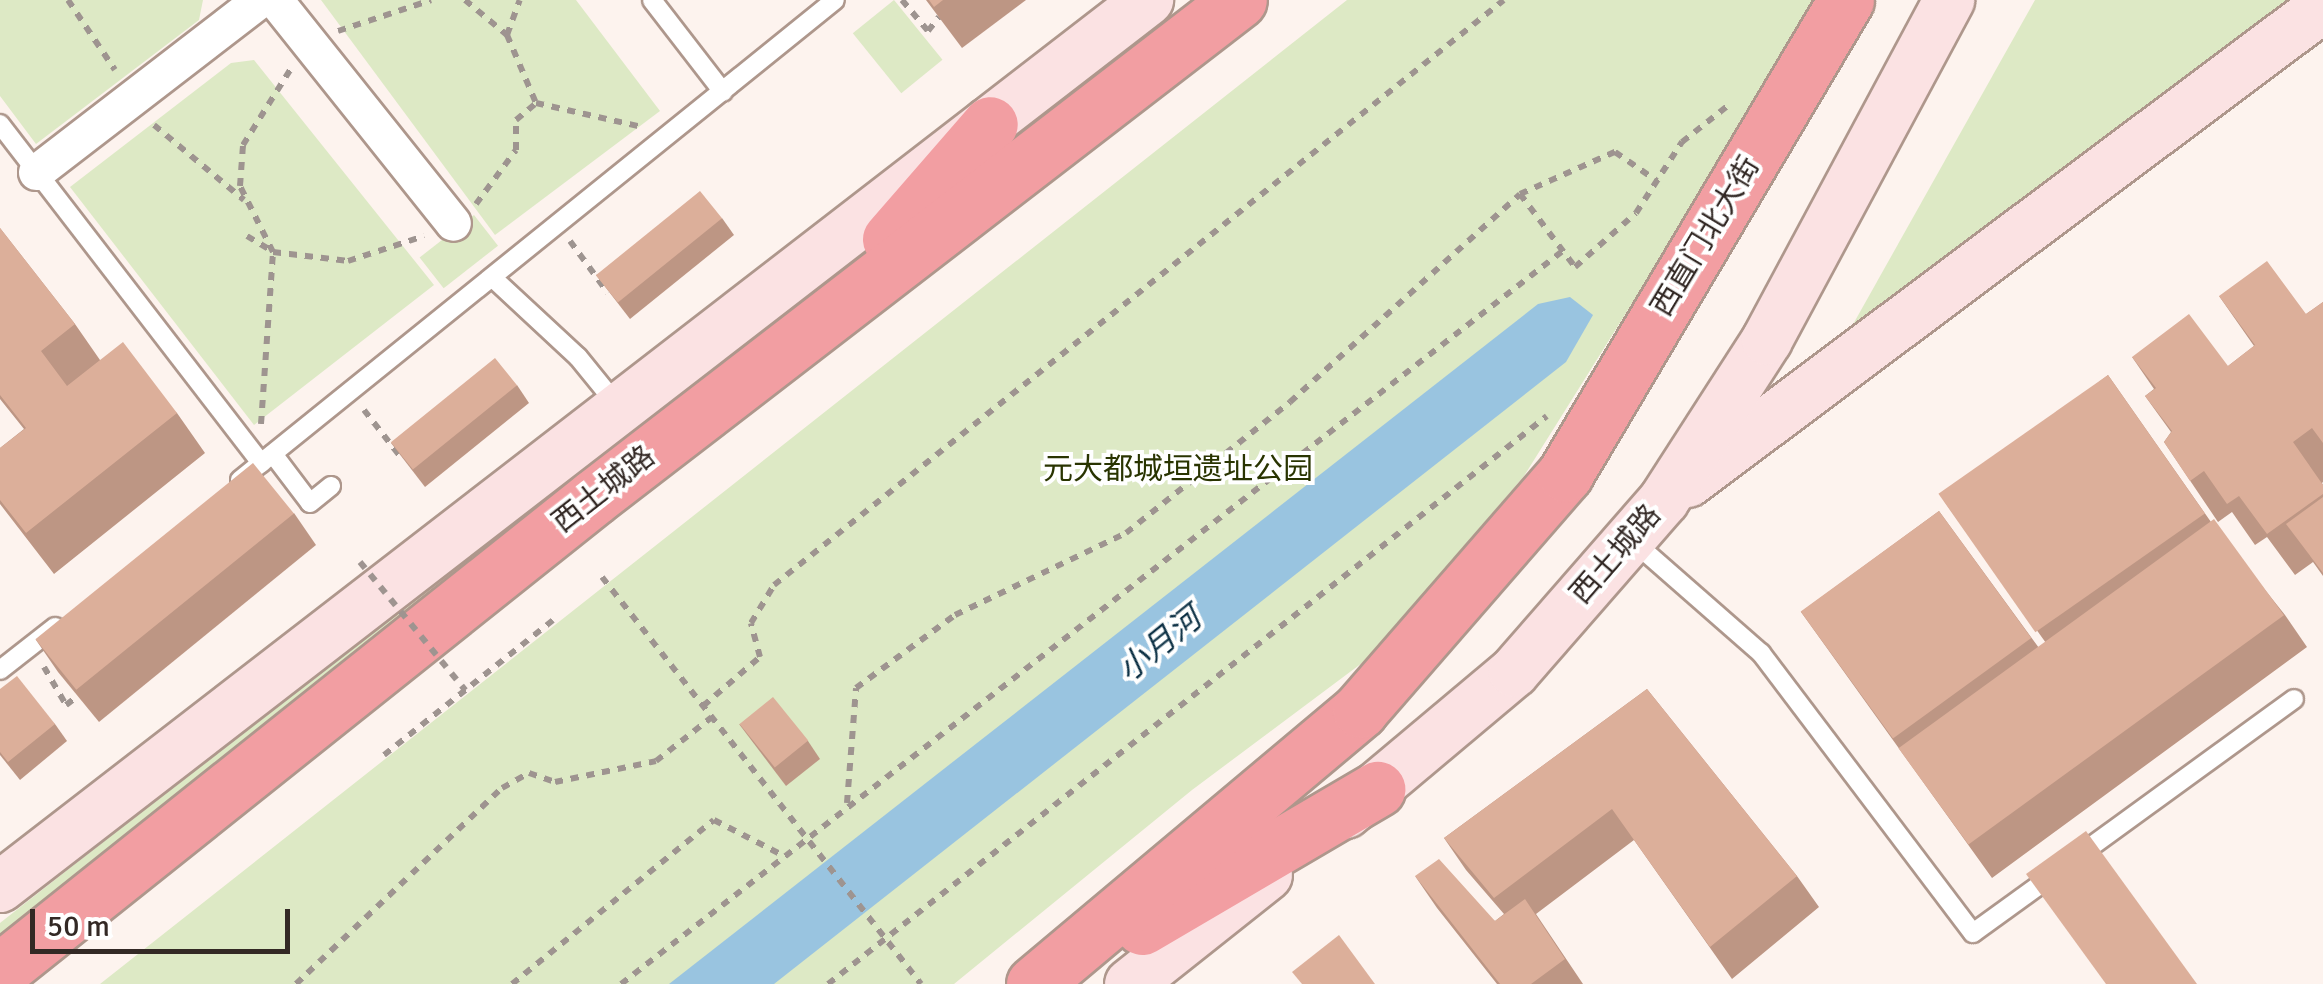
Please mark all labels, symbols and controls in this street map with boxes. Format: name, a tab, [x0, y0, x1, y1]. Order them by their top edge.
street label: 西直门北大街	[1644, 151, 1768, 323]
street label: 西土城路	[546, 439, 662, 541]
park label: 元大都城垣遗址公园	[1043, 452, 1313, 488]
street label: 西土城路	[1563, 498, 1669, 612]
water label: 小月河	[1111, 600, 1209, 690]
scale bar	[35, 889, 295, 951]
text: 50 m	[47, 908, 110, 945]

